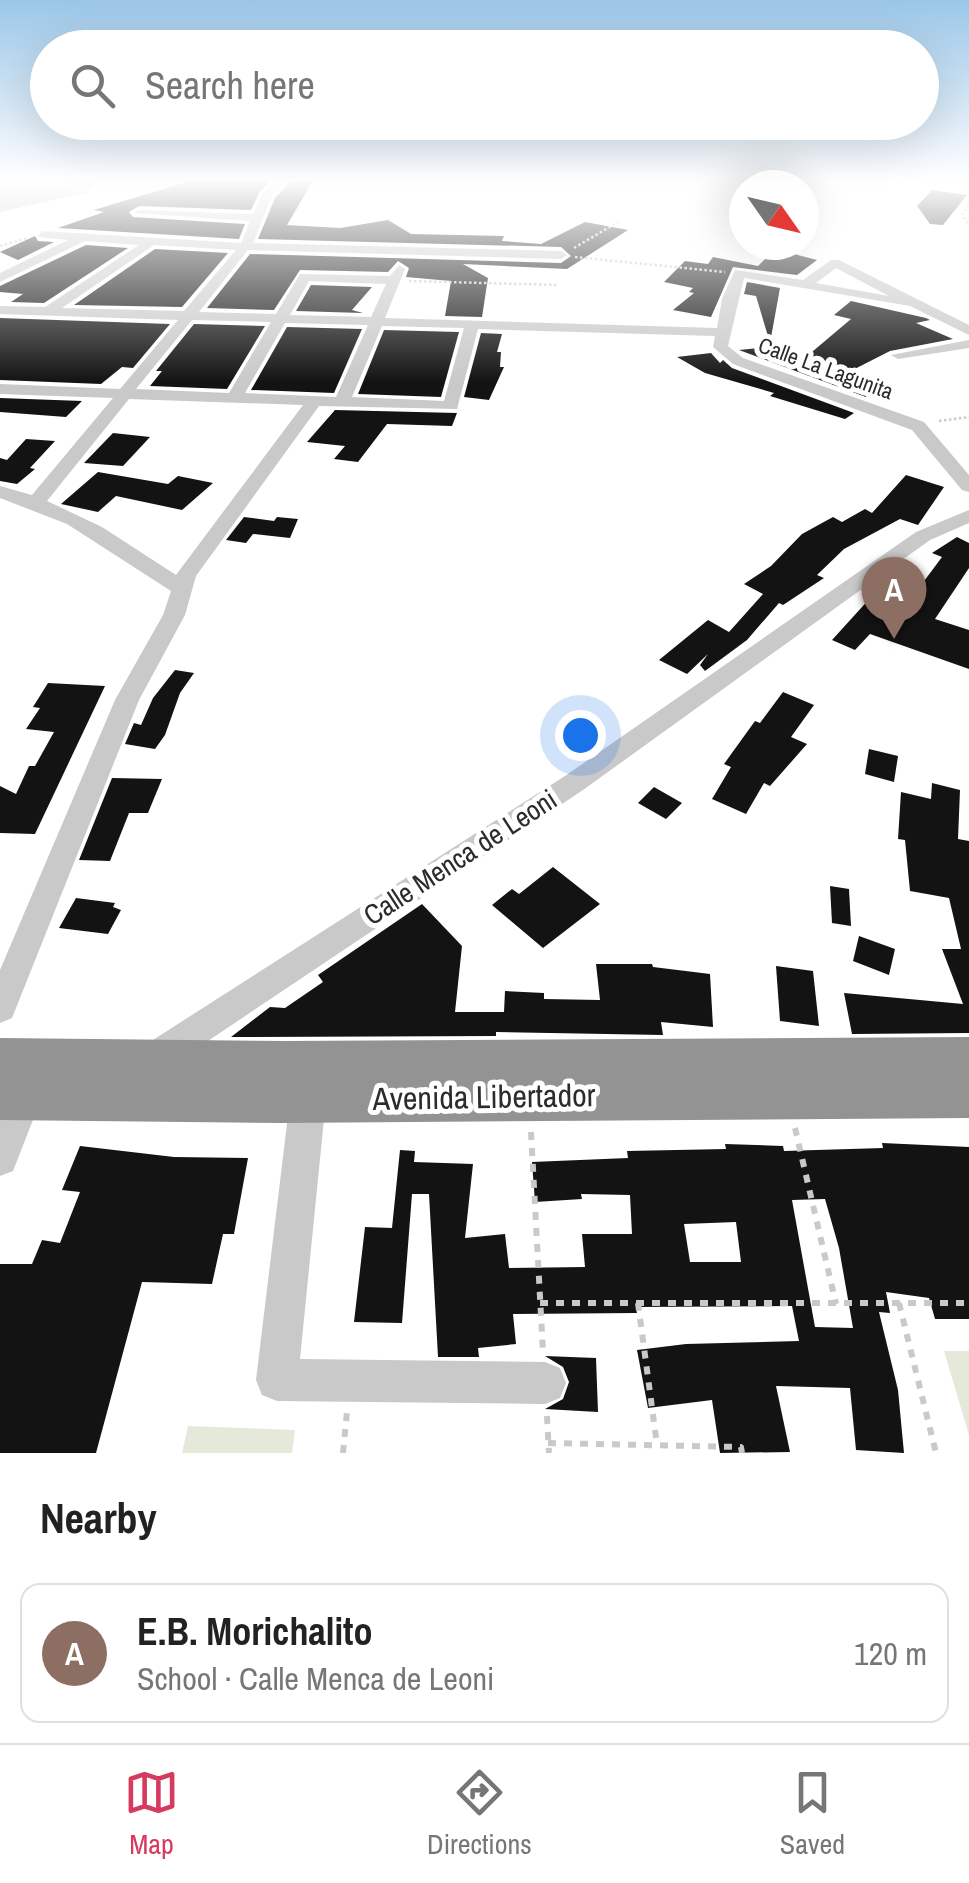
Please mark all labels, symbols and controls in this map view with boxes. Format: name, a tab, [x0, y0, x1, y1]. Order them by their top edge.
search box	[30, 30, 939, 140]
icon: search	[65, 58, 120, 113]
text: Search here	[145, 60, 315, 111]
north arrow	[729, 170, 819, 260]
street label: Calle La Lagunita	[754, 330, 898, 406]
pin: A	[862, 556, 926, 639]
your location	[555, 710, 606, 761]
street label: Calle Menca de Leoni	[356, 780, 564, 934]
street label: Avenida Libertador	[371, 1073, 596, 1120]
text: Nearby	[40, 1490, 157, 1546]
text: E.B. Morichalito	[137, 1606, 373, 1657]
text: A	[65, 1632, 84, 1675]
text: 120 m	[854, 1632, 927, 1675]
text: School · Calle Menca de Leoni	[137, 1657, 494, 1700]
tab: Map	[124, 1765, 179, 1863]
tab: Directions	[427, 1765, 532, 1863]
tab: Saved	[780, 1765, 845, 1863]

